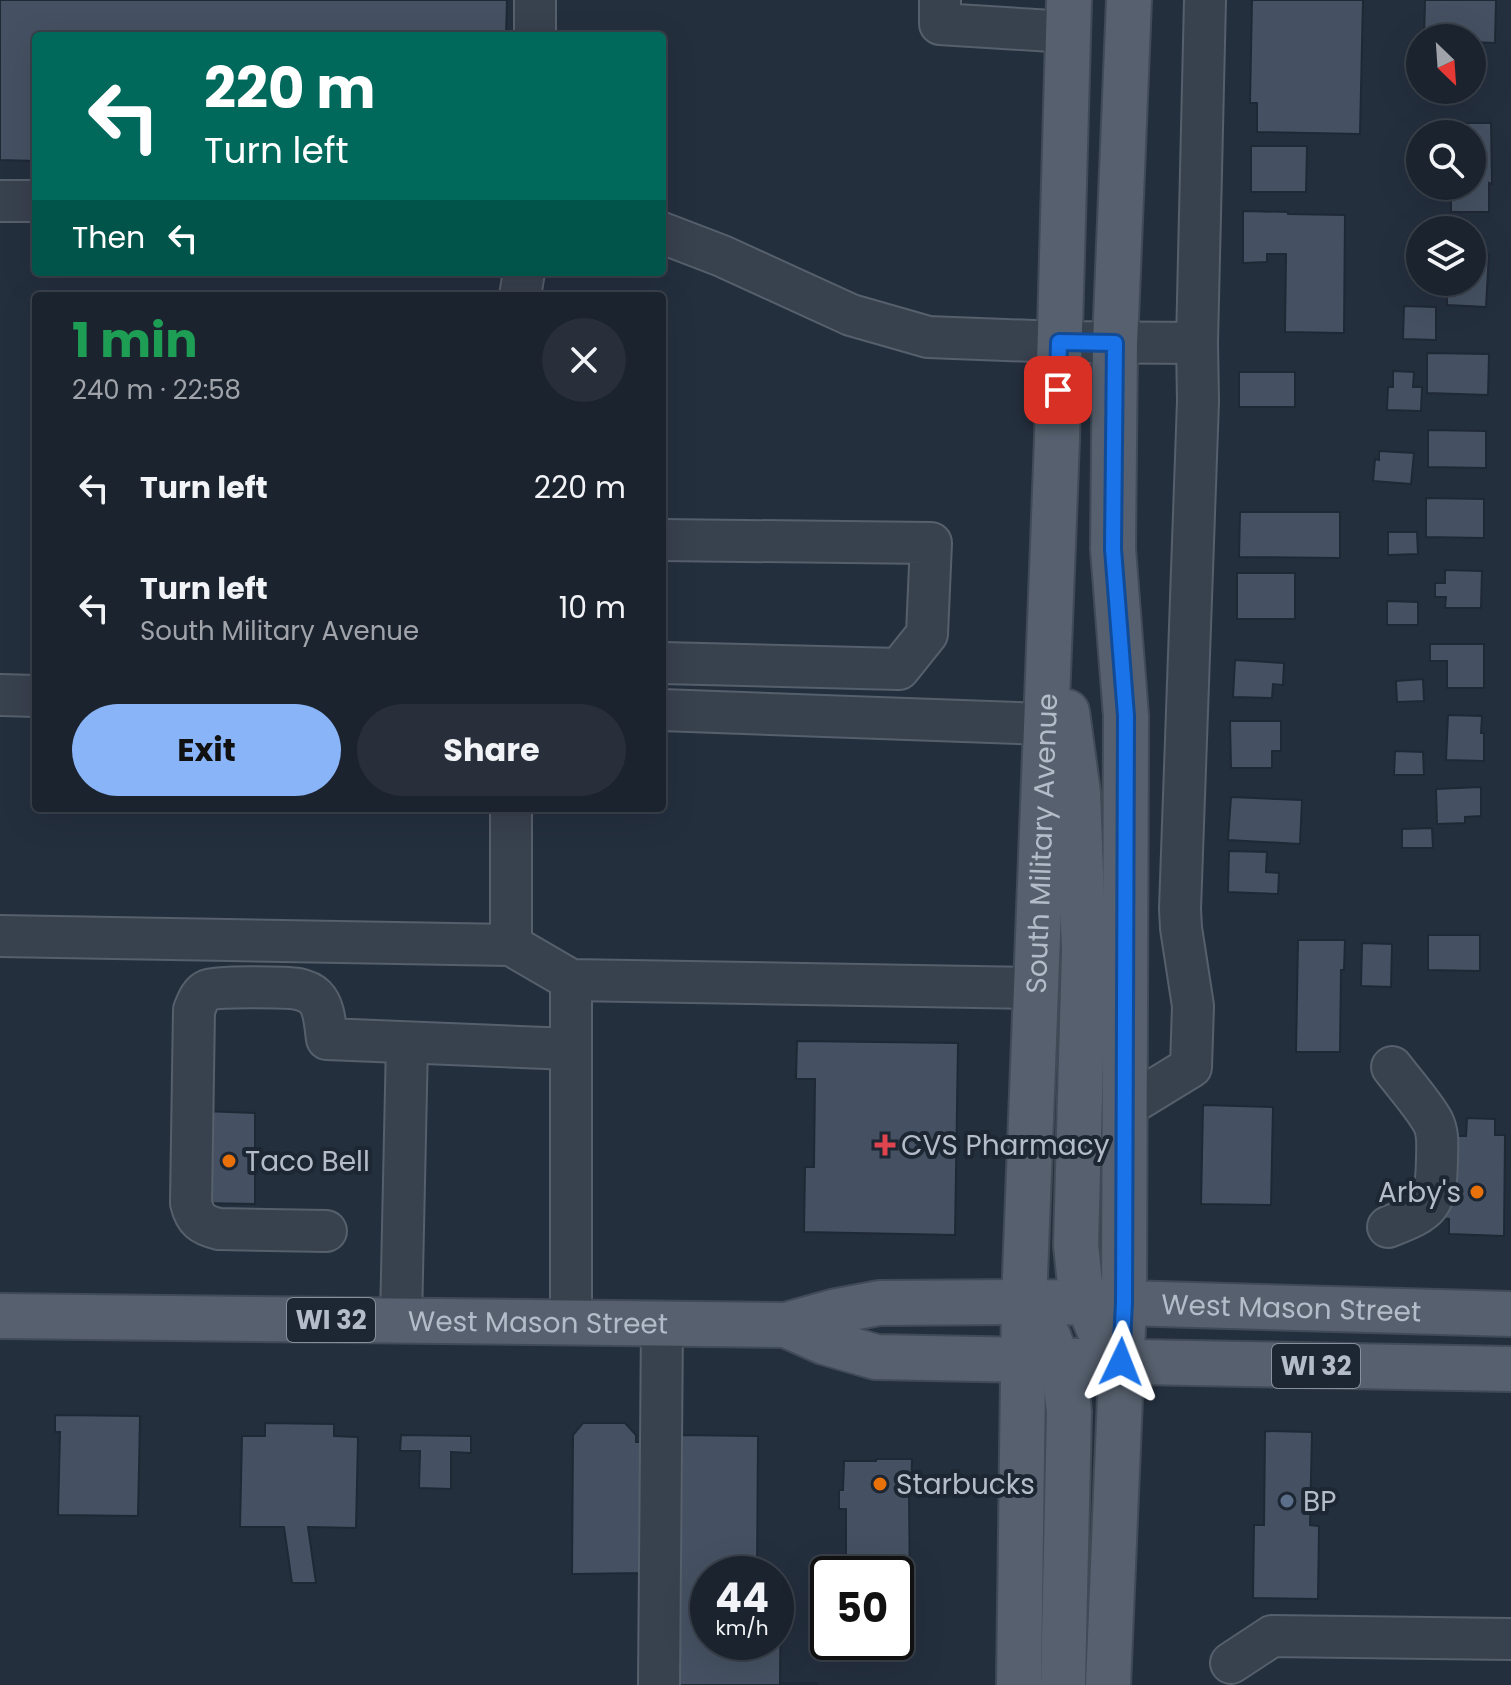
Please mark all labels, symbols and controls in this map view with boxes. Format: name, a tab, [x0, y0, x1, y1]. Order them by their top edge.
north arrow	[1406, 24, 1486, 104]
map controls	[1406, 24, 1486, 296]
text: 220 m	[204, 49, 376, 128]
icon: left	[72, 64, 176, 168]
button: search	[1406, 120, 1486, 200]
text: Turn left	[204, 125, 349, 176]
text: Then	[72, 216, 145, 259]
icon: left	[161, 216, 205, 260]
button: layers	[1406, 216, 1486, 296]
text: 1 min	[72, 307, 198, 374]
button: close	[542, 318, 626, 402]
pin	[1024, 356, 1092, 424]
icon: arrive	[1036, 368, 1080, 412]
text: 240 m · 22:58	[72, 372, 241, 408]
icon: left	[72, 466, 116, 510]
text: Turn left	[140, 466, 268, 509]
text: 220 m	[534, 466, 626, 509]
text: Turn left	[140, 567, 268, 610]
icon: left	[72, 586, 116, 630]
text: 10 m	[559, 586, 626, 629]
text: South Military Avenue	[140, 613, 419, 649]
street label: South Military Avenue	[1016, 692, 1067, 994]
button: Exit	[72, 704, 341, 796]
button: Share	[357, 704, 626, 796]
place label: CVS Pharmacy	[901, 1126, 1110, 1165]
marker: CVS Pharmacy	[876, 1136, 894, 1154]
place label: Taco Bell	[245, 1142, 370, 1181]
marker: Taco Bell	[220, 1152, 238, 1170]
place label: Arby's	[1378, 1173, 1461, 1212]
marker: Arby's	[1468, 1183, 1486, 1201]
street label: West Mason Street	[1161, 1285, 1422, 1331]
road number: WI 32	[287, 1298, 375, 1342]
street label: West Mason Street	[408, 1301, 668, 1343]
position arrow	[1079, 1320, 1163, 1404]
road number: WI 32	[1272, 1344, 1360, 1388]
place label: Starbucks	[896, 1465, 1035, 1504]
marker: Starbucks	[871, 1475, 889, 1493]
place label: BP	[1303, 1482, 1336, 1521]
marker: BP	[1278, 1492, 1296, 1510]
speed limit sign: 50	[810, 1556, 914, 1660]
text: 44	[715, 1570, 769, 1626]
text: km/h	[715, 1614, 769, 1642]

